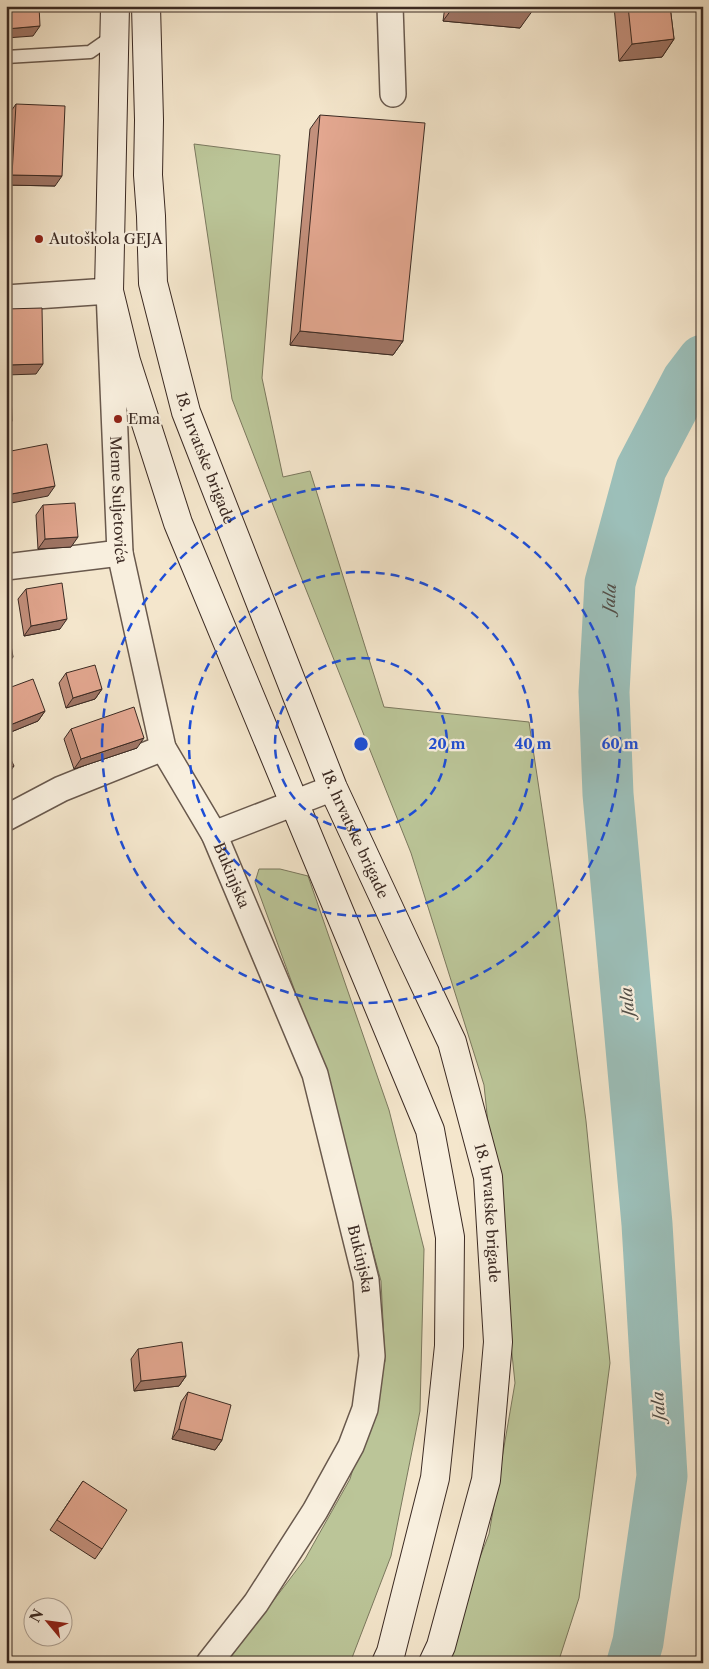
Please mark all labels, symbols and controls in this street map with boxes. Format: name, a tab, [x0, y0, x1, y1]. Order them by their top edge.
place label: Autoškola GEJA	[48, 229, 163, 248]
marker: Autoškola GEJA	[33, 233, 45, 245]
street label: 18. hrvatske brigade	[172, 390, 239, 527]
place label: Ema	[128, 409, 160, 428]
marker: Ema	[112, 413, 124, 425]
street label: Meme Suljetovića	[106, 435, 132, 565]
water label: Jala	[598, 582, 620, 618]
text: 20 m	[428, 734, 466, 753]
text: 40 m	[514, 734, 552, 753]
text: 60 m	[601, 734, 639, 753]
centre of rings	[352, 735, 370, 753]
street label: 18. hrvatske brigade	[318, 767, 393, 902]
street label: Bukinjska	[210, 839, 254, 911]
water label: Jala	[616, 986, 639, 1022]
street label: 18. hrvatske brigade	[470, 1141, 504, 1283]
street label: Bukinjska	[344, 1223, 377, 1294]
water label: Jala	[647, 1390, 669, 1426]
north arrow	[22, 1596, 72, 1646]
text: N	[26, 1606, 47, 1625]

